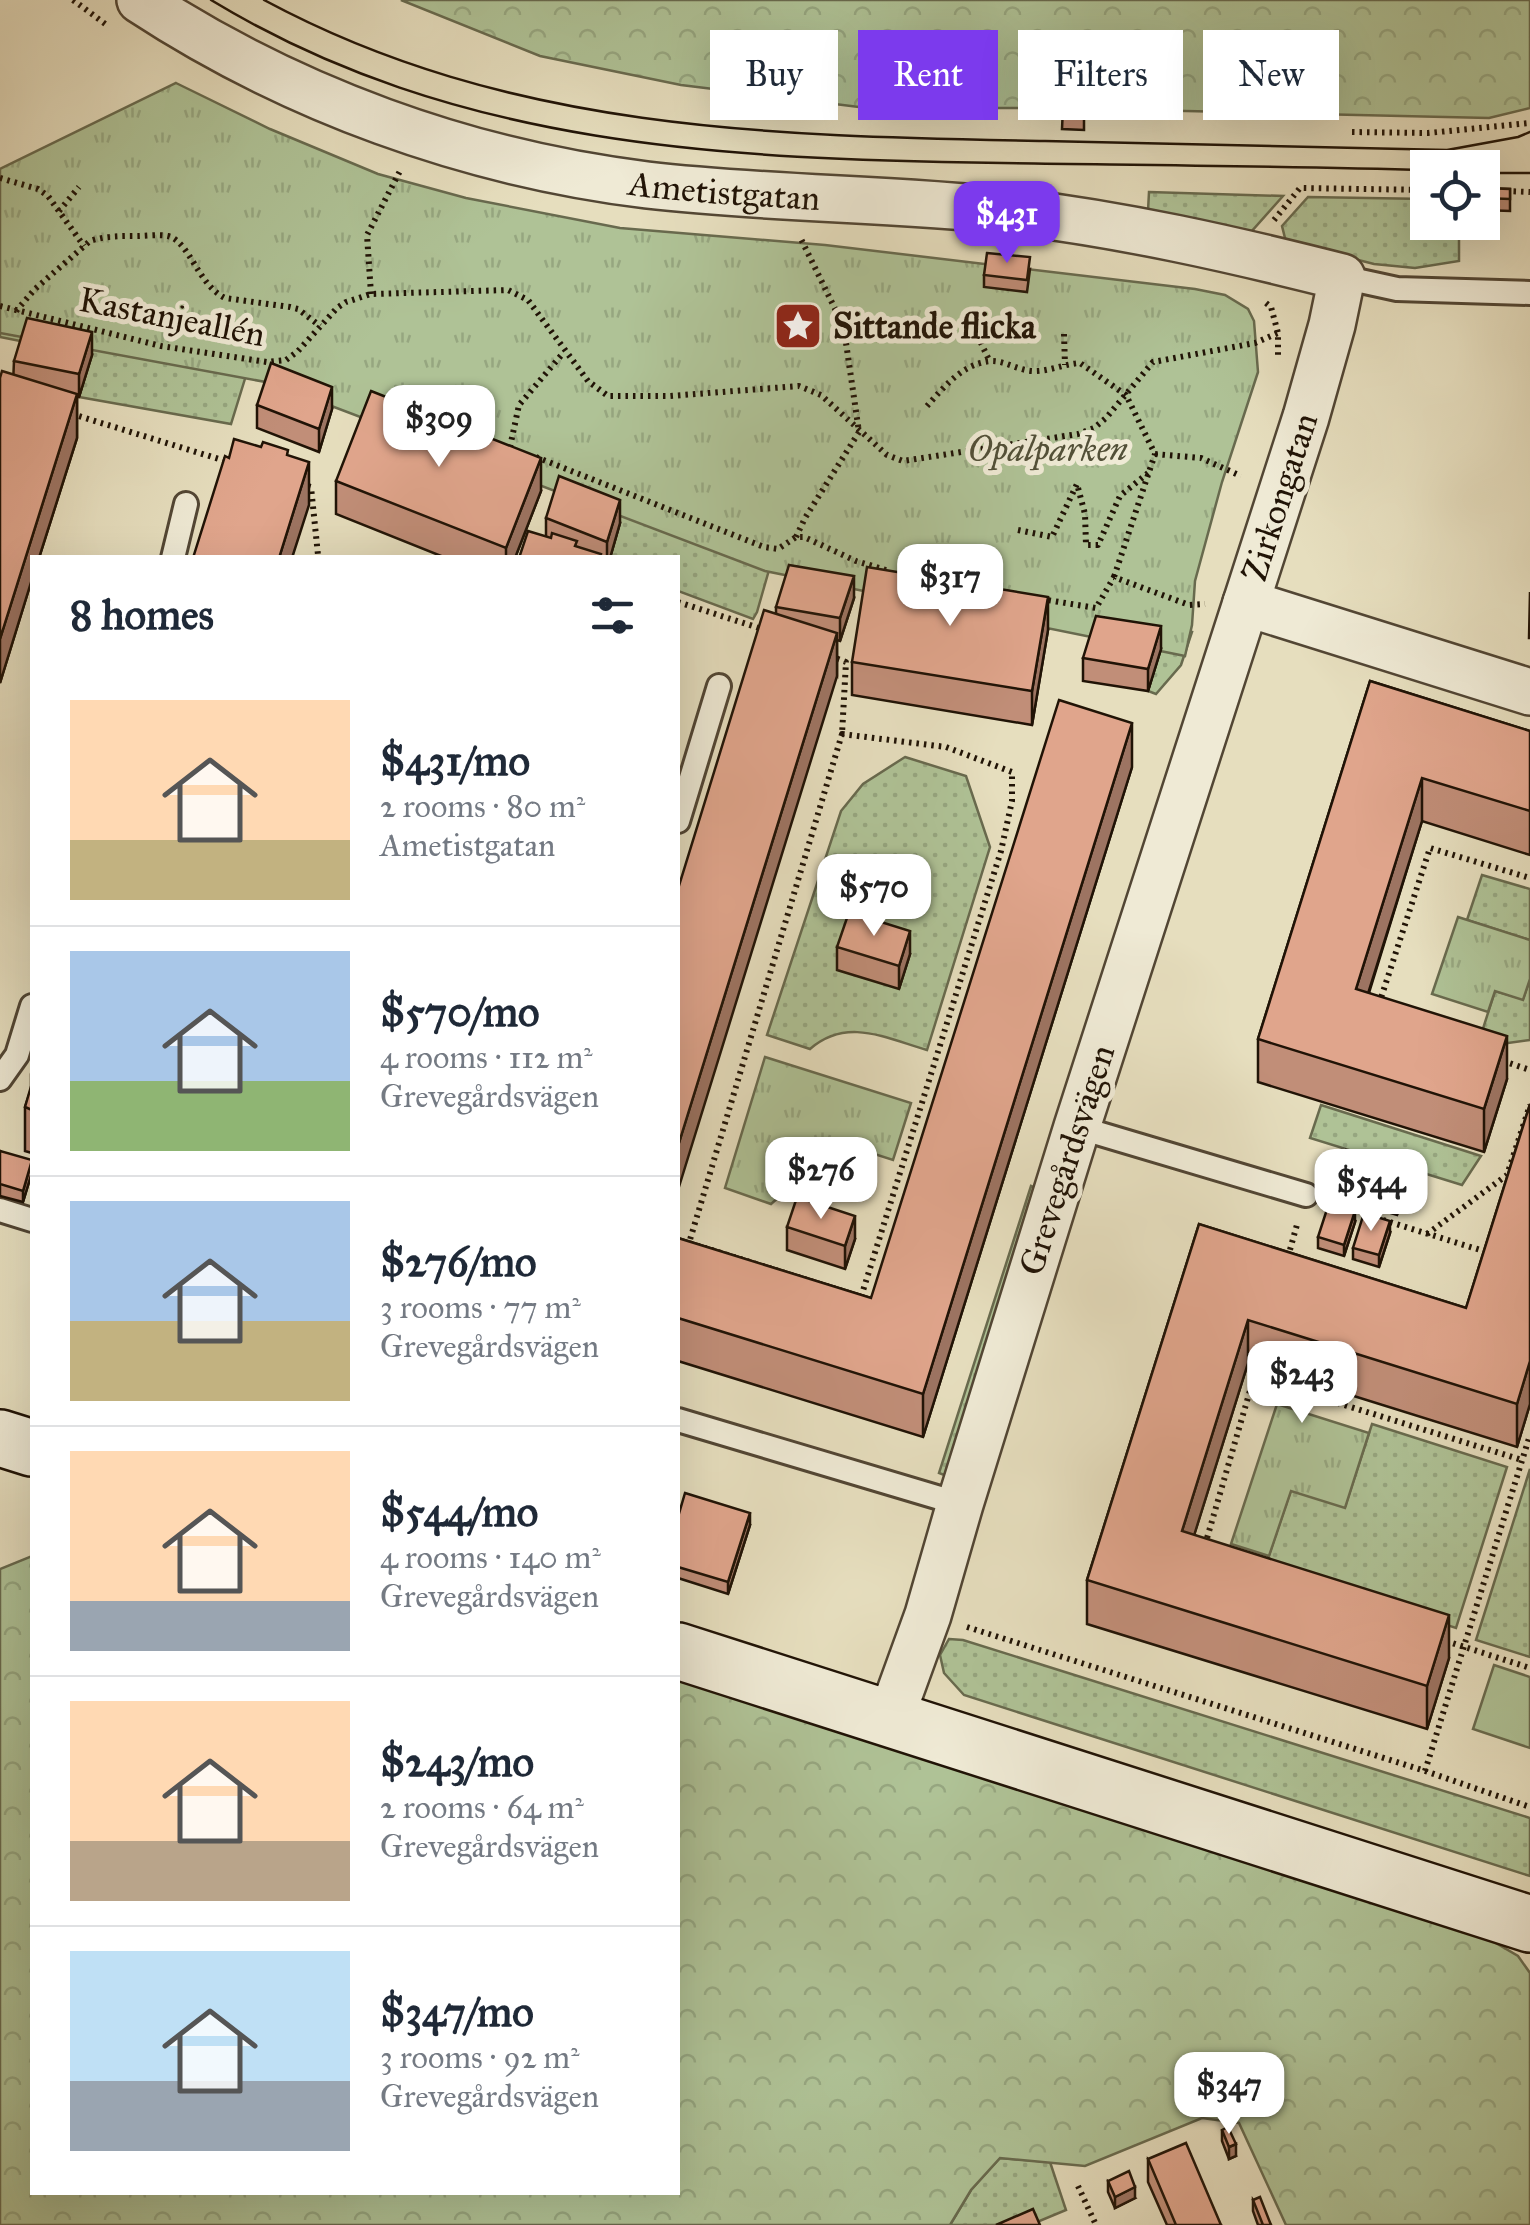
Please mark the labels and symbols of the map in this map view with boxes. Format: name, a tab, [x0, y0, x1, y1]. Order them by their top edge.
street label: Ametistgatan	[624, 161, 821, 219]
pin: $431	[948, 181, 1066, 266]
street label: Kastanjeallén	[75, 278, 269, 356]
place icon: Sittande flicka	[772, 300, 824, 352]
place label: Sittande flicka	[833, 305, 1037, 348]
pin: $309	[380, 385, 498, 470]
street label: Zirkongatan	[1233, 407, 1327, 587]
park label: Opalparken	[968, 428, 1128, 471]
pin: $317	[891, 544, 1009, 629]
pin: $570	[815, 854, 933, 939]
street label: Grevegårdsvägen	[1010, 1039, 1124, 1281]
pin: $276	[762, 1137, 880, 1222]
pin: $544	[1312, 1149, 1430, 1234]
pin: $243	[1243, 1341, 1361, 1426]
pin: $347	[1170, 2052, 1288, 2137]

